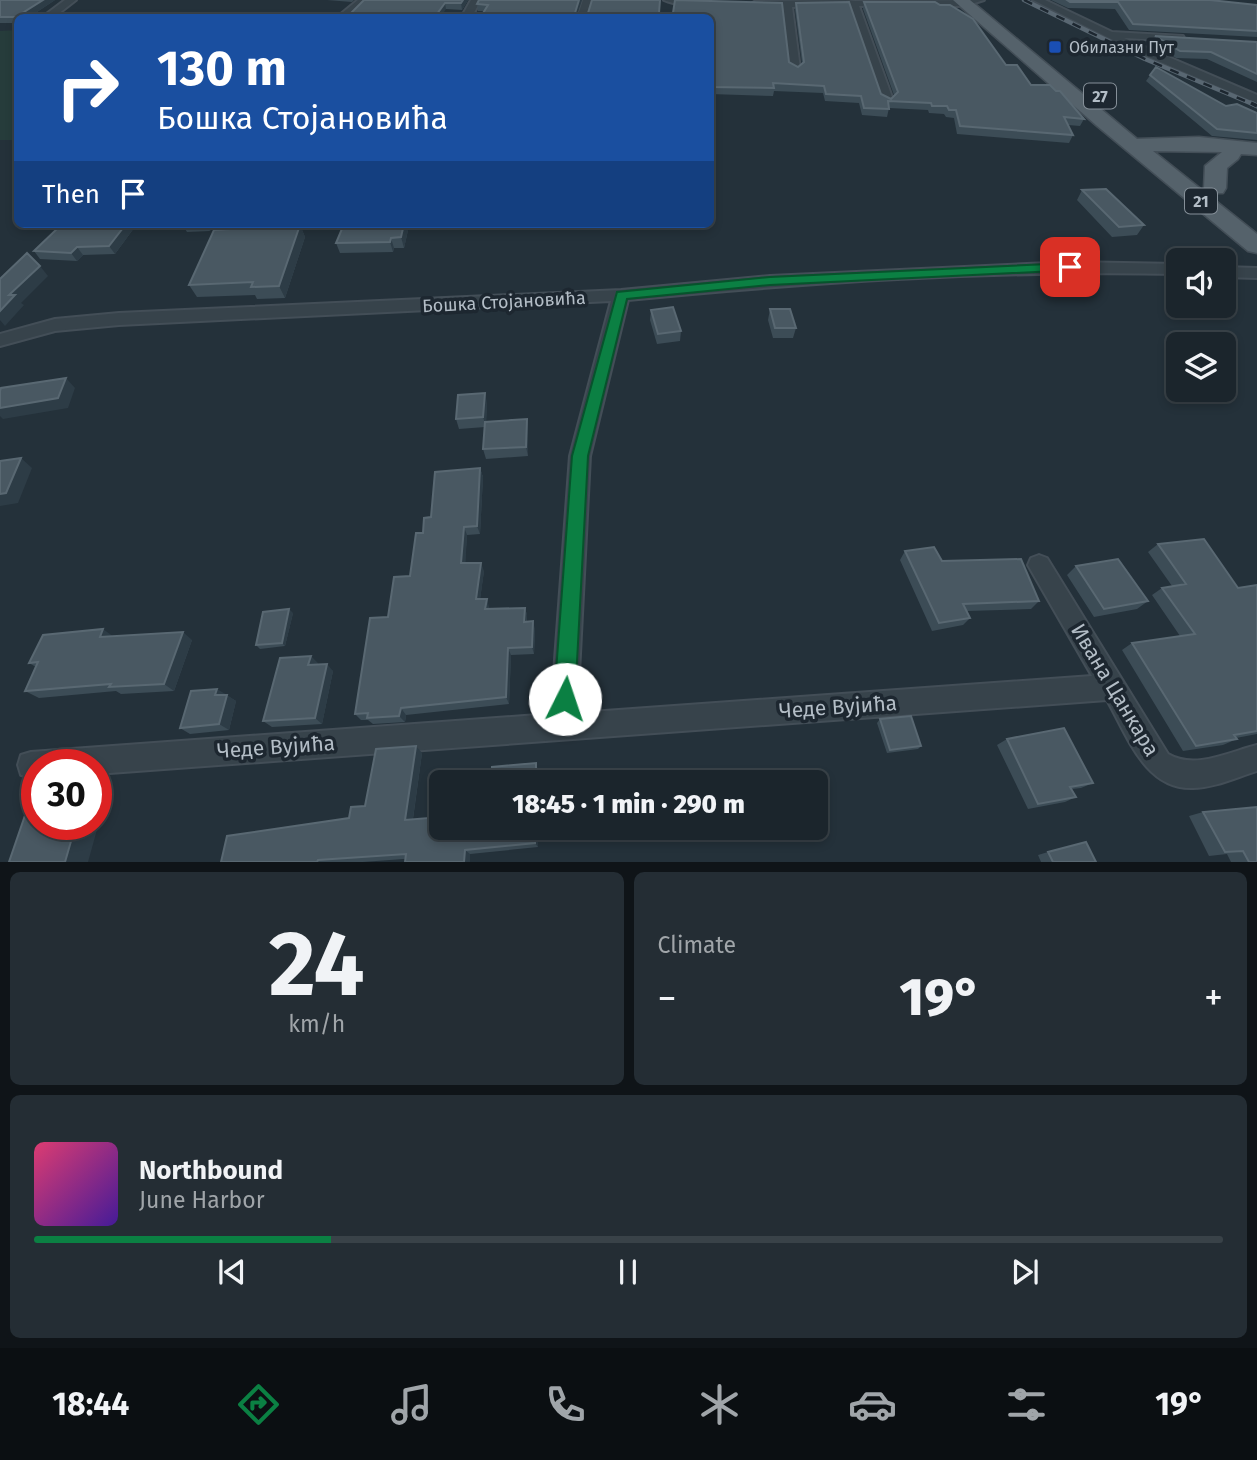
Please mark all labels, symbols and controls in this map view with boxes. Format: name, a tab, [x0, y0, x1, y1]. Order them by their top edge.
place label: Обилазни Пут	[1069, 38, 1175, 57]
text: 130 m	[157, 39, 287, 98]
marker: Обилазни Пут	[1047, 39, 1063, 55]
icon: right	[42, 42, 133, 133]
road number: 27	[1084, 83, 1116, 108]
text: Бошка Стојановића	[157, 99, 448, 137]
icon: arrive	[114, 175, 152, 213]
text: Then	[42, 179, 100, 210]
road number: 21	[1185, 188, 1217, 214]
pin	[1040, 237, 1100, 297]
icon: arrive	[1051, 248, 1089, 286]
map controls	[1166, 248, 1236, 402]
button: sound	[1166, 248, 1236, 318]
street label: Бошка Стојановића	[422, 287, 586, 317]
button: layers	[1166, 332, 1236, 402]
street label: Ивана Цанкара	[1065, 619, 1165, 761]
position arrow	[528, 662, 602, 736]
street label: Чеде Вујића	[778, 690, 898, 724]
street label: Чеде Вујића	[216, 730, 336, 764]
speed limit sign: 30	[21, 749, 112, 840]
text: 18:45 · 1 min · 290 m	[512, 789, 745, 820]
text: 24	[269, 910, 365, 1019]
text: Climate	[658, 931, 736, 959]
text: 19°	[900, 966, 981, 1029]
text: −	[658, 975, 677, 1021]
text: +	[1204, 975, 1223, 1021]
text: km/h	[288, 1010, 345, 1038]
text: Northbound	[139, 1155, 283, 1186]
text: June Harbor	[139, 1186, 265, 1214]
icon: previous	[213, 1253, 251, 1291]
icon: pause	[609, 1253, 647, 1291]
icon: next	[1006, 1253, 1044, 1291]
icon: directions	[234, 1380, 283, 1429]
icon: music	[387, 1380, 436, 1429]
icon: phone	[541, 1380, 590, 1429]
icon: climate	[695, 1380, 744, 1429]
icon: car	[848, 1380, 897, 1429]
icon: filters	[1002, 1380, 1051, 1429]
text: 18:44	[52, 1385, 129, 1423]
text: 19°	[1155, 1385, 1205, 1423]

